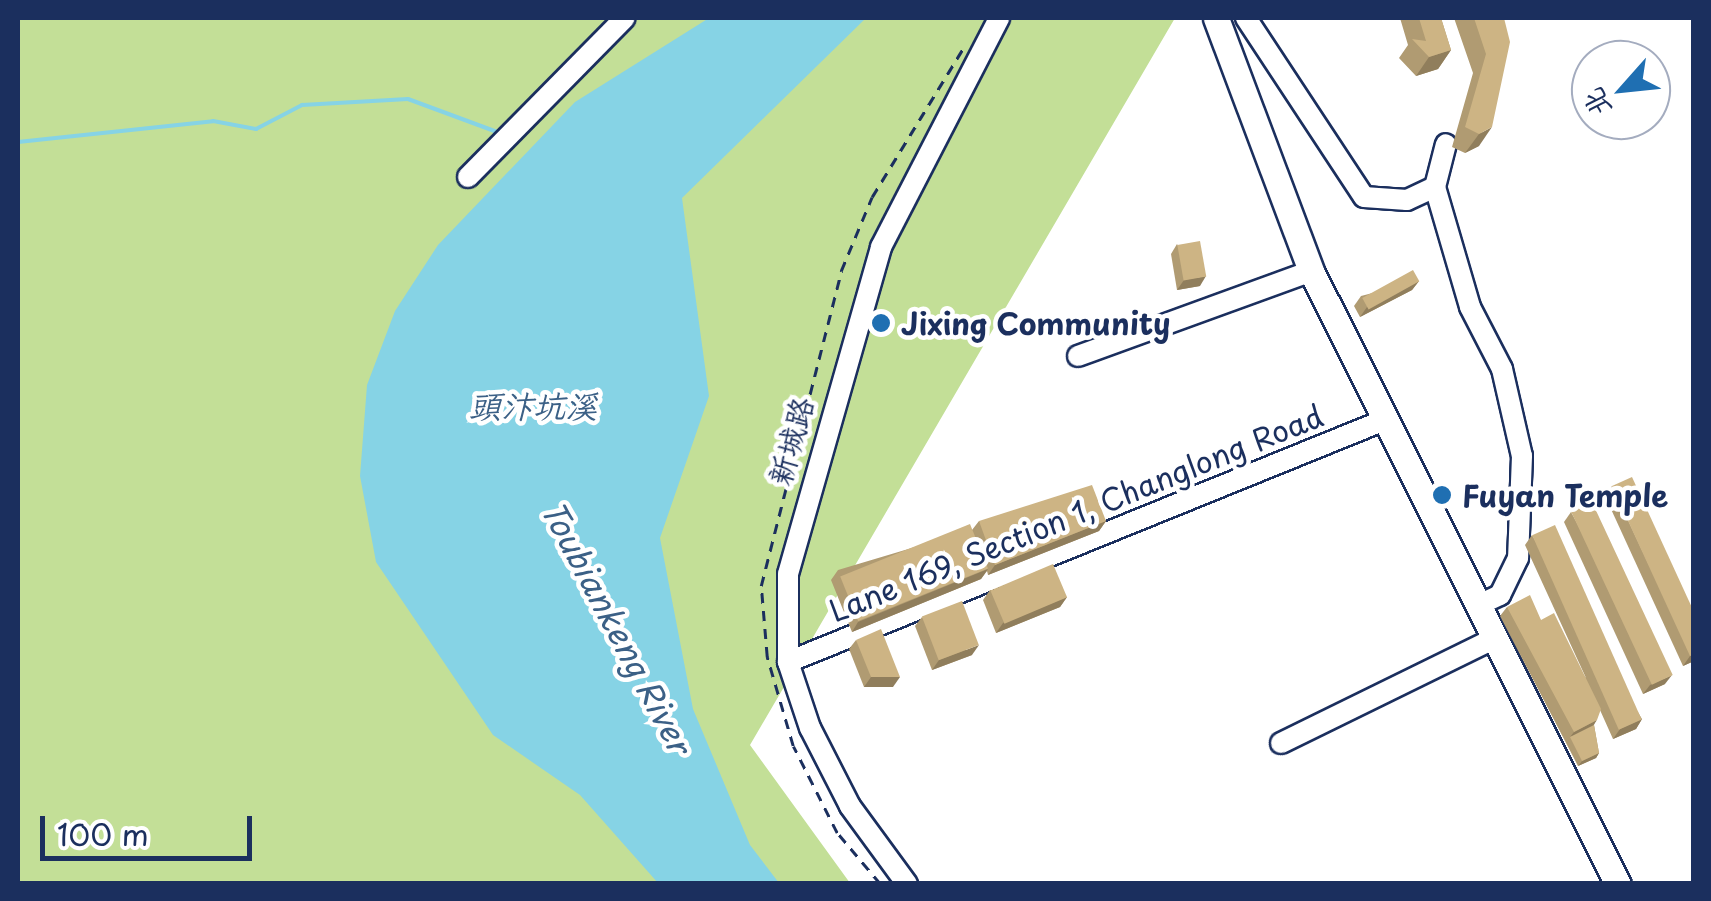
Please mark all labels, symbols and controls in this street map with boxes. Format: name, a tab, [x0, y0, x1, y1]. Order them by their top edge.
north arrow	[1571, 40, 1671, 140]
text: 北	[1570, 81, 1621, 125]
place label: Jixing Community	[901, 305, 1172, 341]
marker: Jixing Community	[870, 312, 892, 334]
water label: 頭汴坑溪	[469, 386, 597, 424]
street label: 新城路	[760, 393, 820, 489]
street label: Lane 169, Section 1, Changlong Road	[824, 397, 1328, 629]
place label: Fuyan Temple	[1462, 477, 1666, 513]
marker: Fuyan Temple	[1431, 484, 1453, 506]
water label: Toubiankeng River	[534, 493, 700, 761]
scale bar	[45, 796, 258, 858]
text: 100 m	[57, 811, 149, 856]

